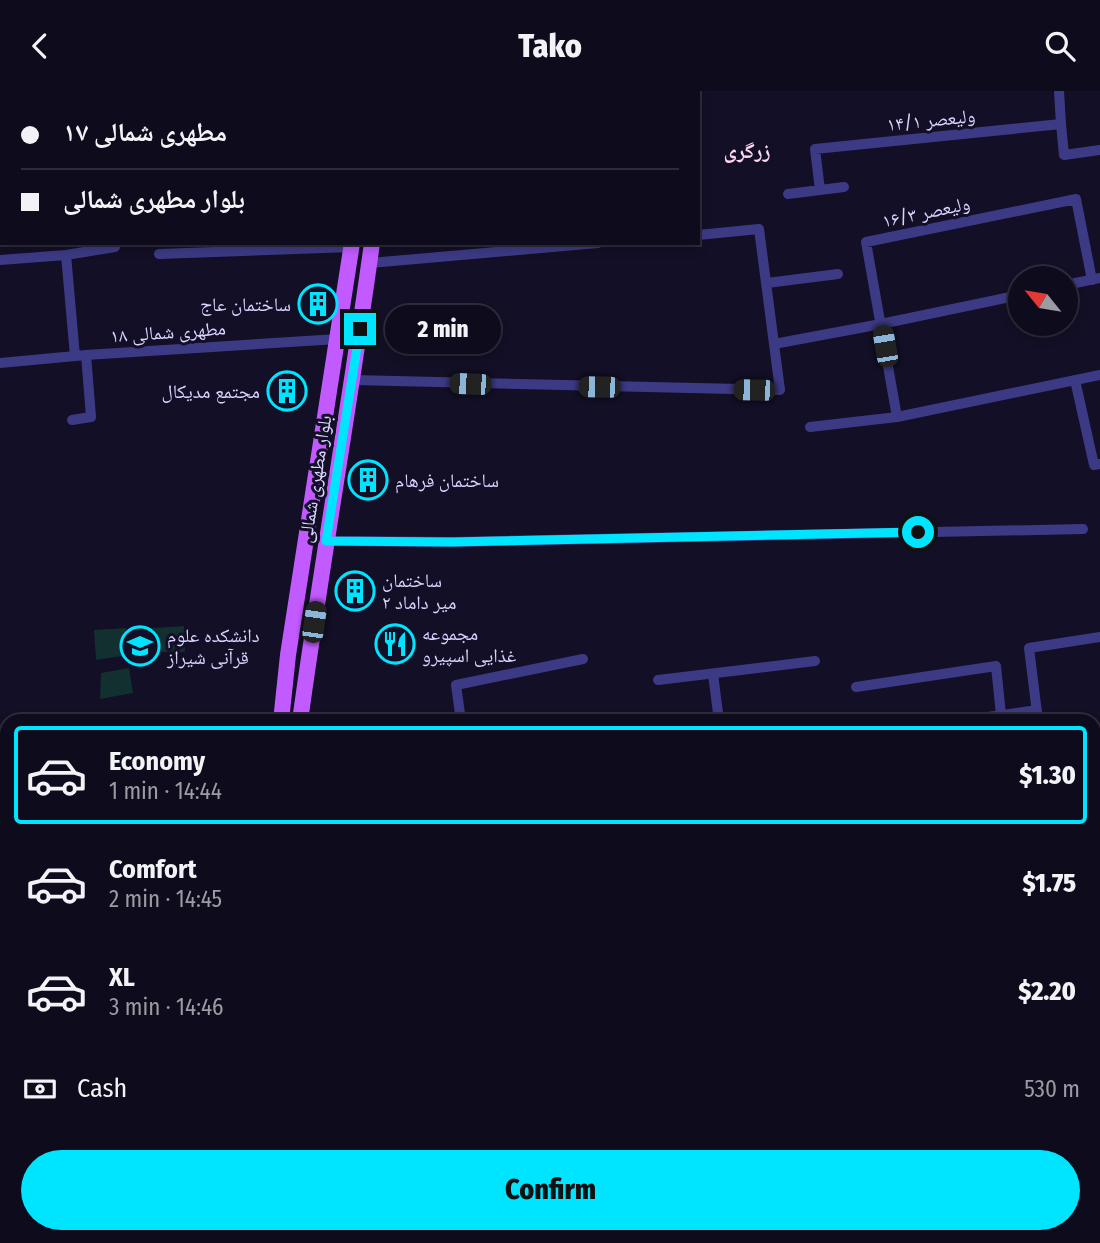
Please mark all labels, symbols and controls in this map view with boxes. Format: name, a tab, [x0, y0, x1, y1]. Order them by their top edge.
icon: back	[21, 27, 59, 65]
text: Tako	[518, 27, 582, 65]
icon: search	[1041, 27, 1079, 65]
street label: ۱۴/۱ ولیعصر	[886, 104, 976, 136]
text: ۱۷ مطهری شمالی	[63, 117, 227, 148]
district label: زرگری	[724, 138, 770, 164]
text: بلوار مطهرى شمالى	[63, 184, 245, 215]
street label: ۱۶/۳ ولیعصر	[880, 191, 972, 233]
north arrow	[1008, 266, 1078, 336]
map controls	[1008, 266, 1078, 336]
building icon: ساختمان عاج	[297, 283, 339, 325]
place label: ساختمان عاج	[200, 293, 291, 316]
callout: 2 min	[384, 305, 500, 353]
route end	[344, 313, 376, 345]
text: 2 min	[418, 315, 468, 343]
street label: ۱۸ مطهری شمالی	[110, 316, 226, 348]
car	[872, 323, 899, 369]
building icon: مجتمع مدیکال	[266, 370, 308, 412]
car	[449, 373, 492, 395]
car	[578, 376, 621, 398]
car	[733, 379, 776, 401]
place label: مجتمع مدیکال	[161, 380, 260, 404]
street label: بلوار مطهرى شمالى	[294, 413, 336, 545]
building icon: ساختمان فرهام	[347, 459, 389, 501]
place label: ساختمان فرهام	[395, 469, 499, 494]
route start	[902, 516, 934, 548]
place label: ساختمان میر داماد ۲	[382, 569, 456, 614]
building icon: ساختمان میر داماد ۲	[334, 570, 376, 612]
car	[301, 600, 328, 644]
place label: مجموعه غذایی اسپیرو	[422, 622, 517, 667]
restaurant icon: مجموعه غذایی اسپیرو	[374, 623, 416, 665]
place label: دانشکده علوم قرآنی شیراز	[166, 624, 260, 669]
school or university icon: دانشکده علوم قرآنی شیراز	[119, 625, 161, 667]
icon: car	[25, 744, 88, 807]
text: Economy	[109, 746, 205, 777]
text: $1.30	[1019, 760, 1076, 791]
text: 1 min · 14:44	[109, 777, 222, 805]
icon: car	[25, 852, 88, 915]
text: Comfort	[109, 854, 197, 885]
text: $1.75	[1023, 868, 1076, 899]
text: 2 min · 14:45	[109, 885, 222, 913]
icon: car	[25, 960, 88, 1023]
text: XL	[109, 962, 135, 993]
text: $2.20	[1018, 976, 1076, 1007]
text: 3 min · 14:46	[109, 993, 223, 1021]
icon: cash	[21, 1070, 59, 1108]
text: Cash	[77, 1073, 127, 1104]
text: 530 m	[1024, 1075, 1080, 1103]
button: Confirm	[21, 1150, 1080, 1230]

